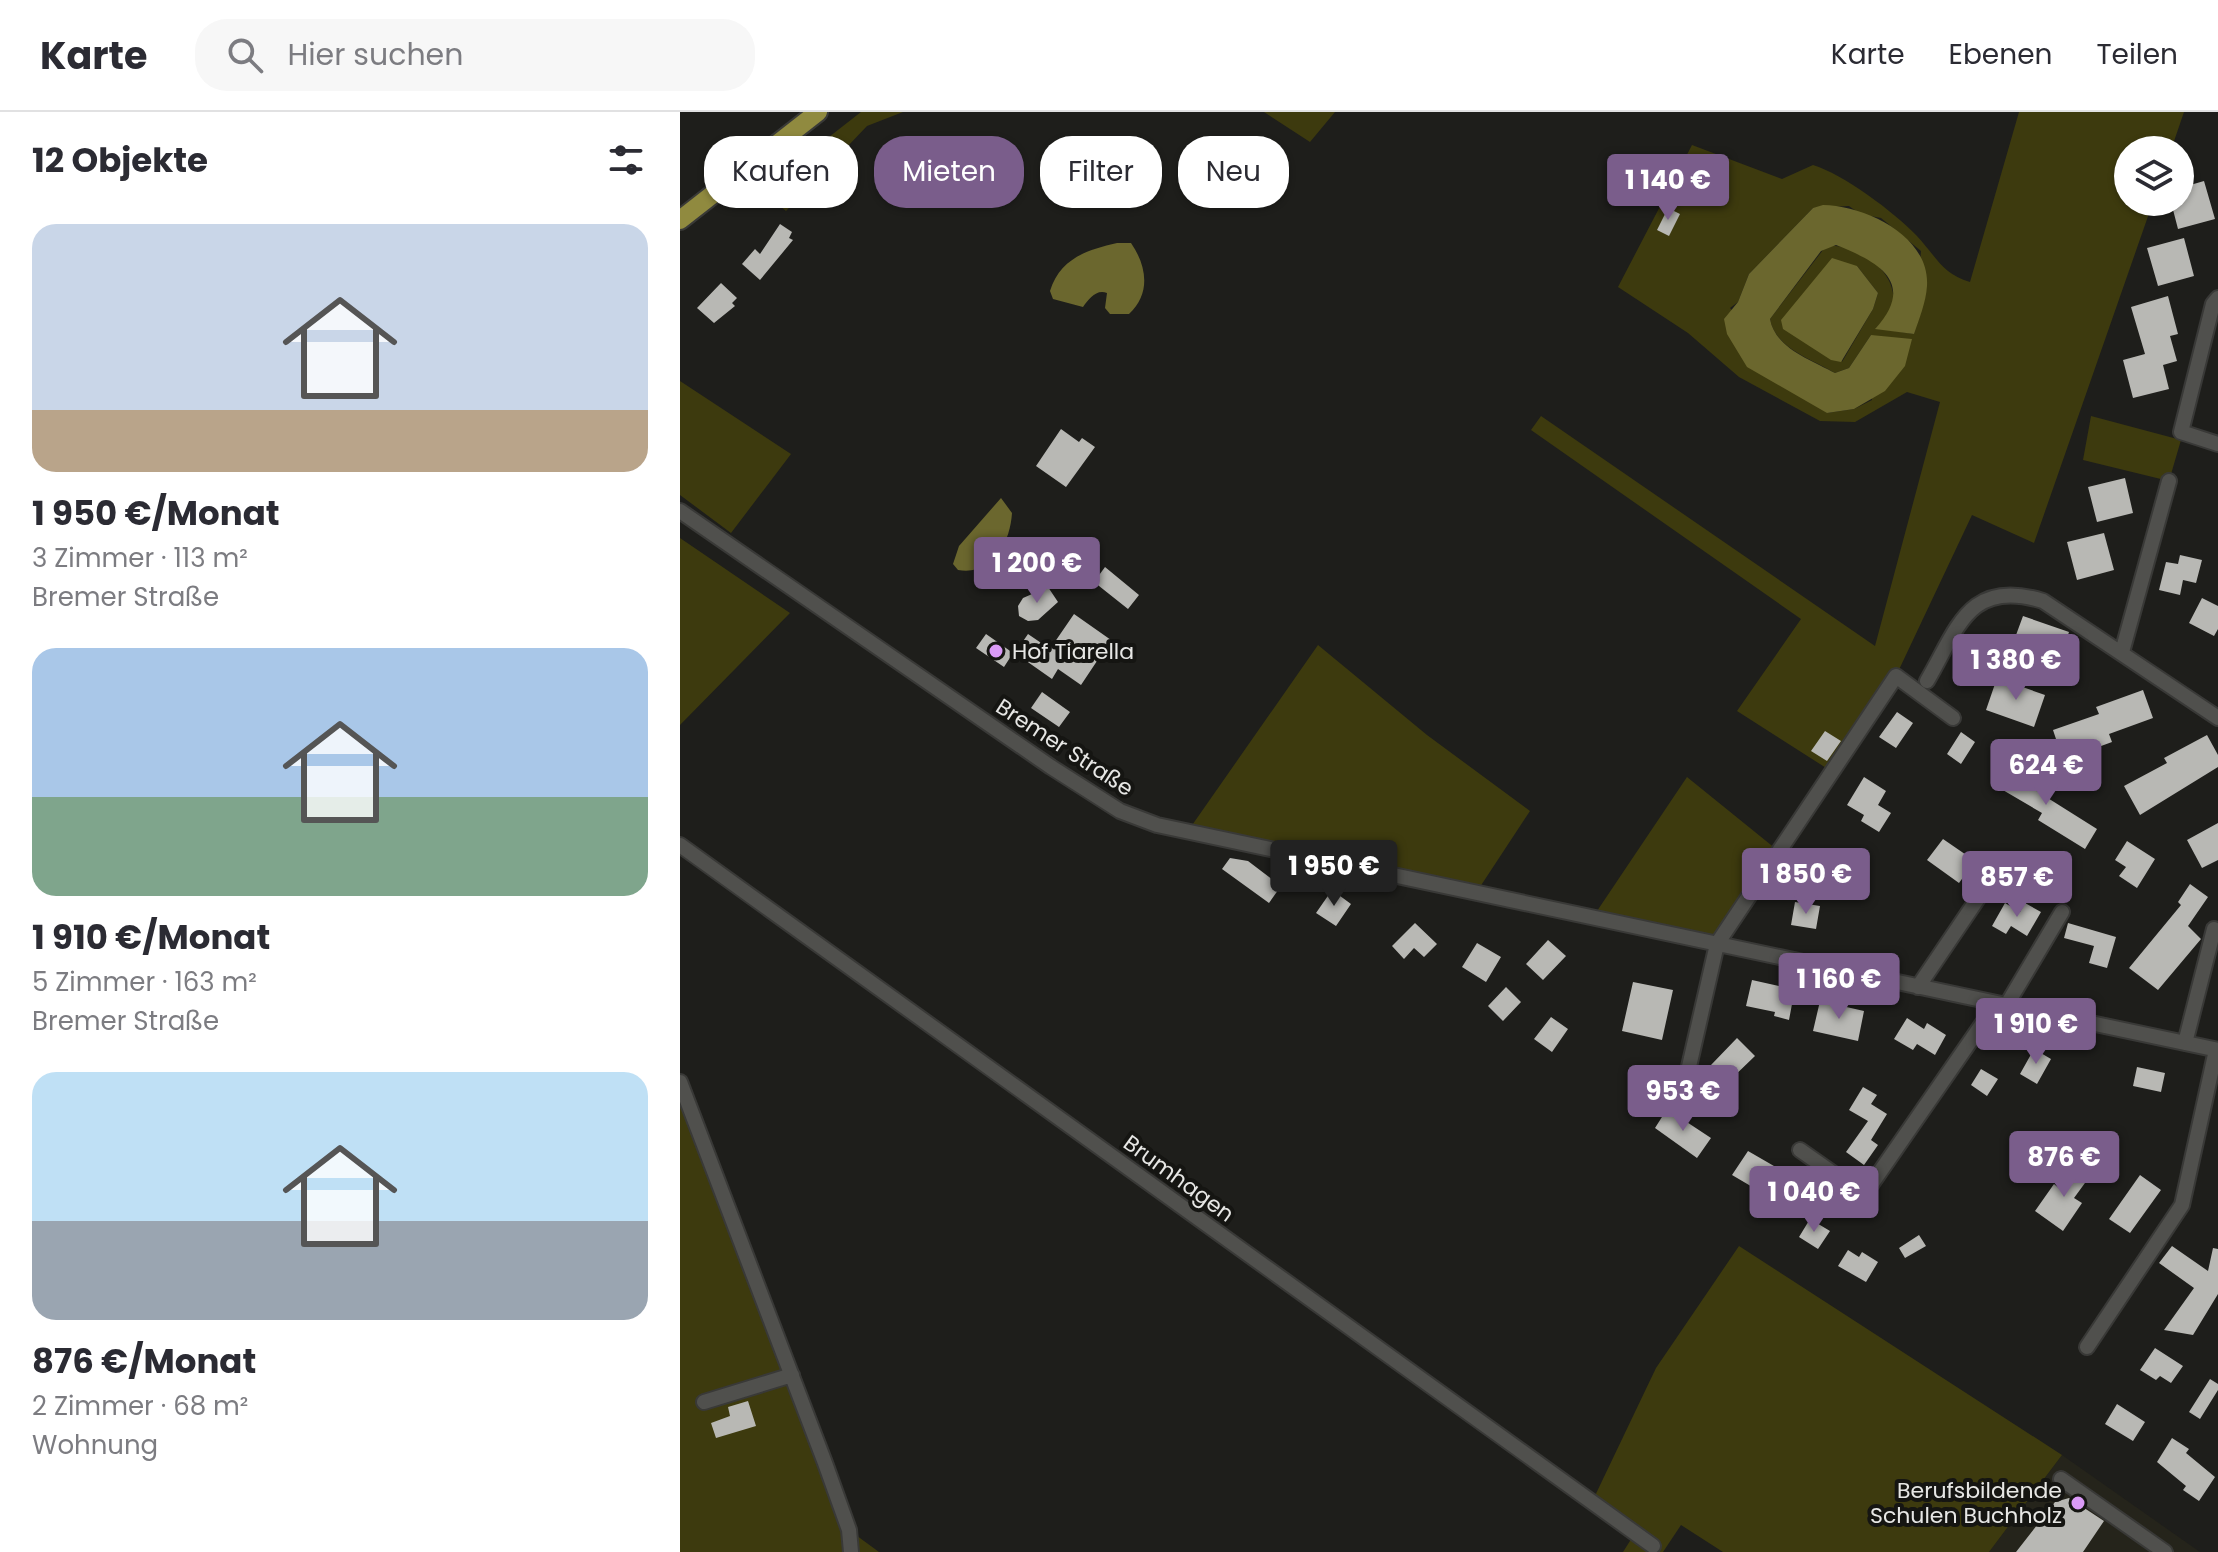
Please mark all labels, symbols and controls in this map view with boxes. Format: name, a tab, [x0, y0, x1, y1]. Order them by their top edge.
search box	[195, 19, 755, 91]
text: Karte	[40, 29, 147, 82]
icon: search	[223, 33, 267, 77]
text: Hier suchen	[287, 33, 463, 76]
text: Karte	[1831, 35, 1905, 74]
text: Ebenen	[1949, 35, 2052, 74]
text: Teilen	[2096, 35, 2178, 74]
text: 12 Objekte	[32, 136, 208, 184]
chip: Kaufen	[704, 136, 858, 208]
chip: Mieten	[874, 136, 1024, 208]
chip: Filter	[1040, 136, 1162, 208]
chip: Neu	[1178, 136, 1289, 208]
map controls	[2114, 136, 2194, 216]
button: layers	[2114, 136, 2194, 216]
icon: filters	[604, 138, 648, 182]
pin: 1 140 €	[1594, 154, 1742, 222]
text: 1 140 €	[1625, 162, 1711, 198]
icon: home	[268, 276, 412, 420]
text: 1 950 €/Monat	[32, 489, 280, 537]
pin: 1 200 €	[963, 537, 1111, 605]
text: 3 Zimmer · 113 m²	[32, 540, 248, 576]
text: 1 200 €	[992, 545, 1082, 581]
text: Bremer Straße	[32, 579, 219, 615]
pin: 1 380 €	[1942, 634, 2090, 702]
place label: Hof Tiarella	[1012, 636, 1134, 667]
marker: Hof Tiarella	[987, 642, 1005, 660]
text: 1 380 €	[1970, 642, 2062, 678]
street label: Bremer Straße	[990, 691, 1140, 804]
icon: home	[268, 700, 412, 844]
pin: 624 €	[1990, 739, 2102, 807]
text: 624 €	[2008, 747, 2084, 783]
pin: 1 950 €	[1260, 840, 1408, 908]
text: 1 950 €	[1288, 848, 1380, 884]
pin: 1 850 €	[1732, 848, 1880, 916]
pin: 857 €	[1961, 851, 2073, 919]
text: 1 850 €	[1760, 856, 1852, 892]
text: 857 €	[1980, 859, 2054, 895]
text: 1 910 €/Monat	[32, 913, 270, 961]
pin: 1 160 €	[1765, 953, 1913, 1021]
text: 1 160 €	[1797, 961, 1881, 997]
text: 5 Zimmer · 163 m²	[32, 964, 257, 1000]
pin: 1 910 €	[1962, 998, 2110, 1066]
text: Bremer Straße	[32, 1003, 219, 1039]
text: 1 910 €	[1994, 1006, 2078, 1042]
pin: 953 €	[1627, 1065, 1739, 1133]
text: 953 €	[1646, 1073, 1720, 1109]
icon: home	[268, 1124, 412, 1268]
street label: Brumhagen	[1117, 1128, 1240, 1229]
pin: 876 €	[2008, 1131, 2120, 1199]
text: 876 €	[2027, 1139, 2101, 1175]
pin: 1 040 €	[1740, 1166, 1888, 1234]
text: 1 040 €	[1767, 1174, 1861, 1210]
text: 876 €/Monat	[32, 1337, 256, 1385]
text: 2 Zimmer · 68 m²	[32, 1388, 248, 1424]
text: Wohnung	[32, 1427, 158, 1463]
place label: Berufsbildende Schulen Buchholz	[1870, 1475, 2062, 1531]
marker: Berufsbildende Schulen Buchholz	[2069, 1494, 2087, 1512]

